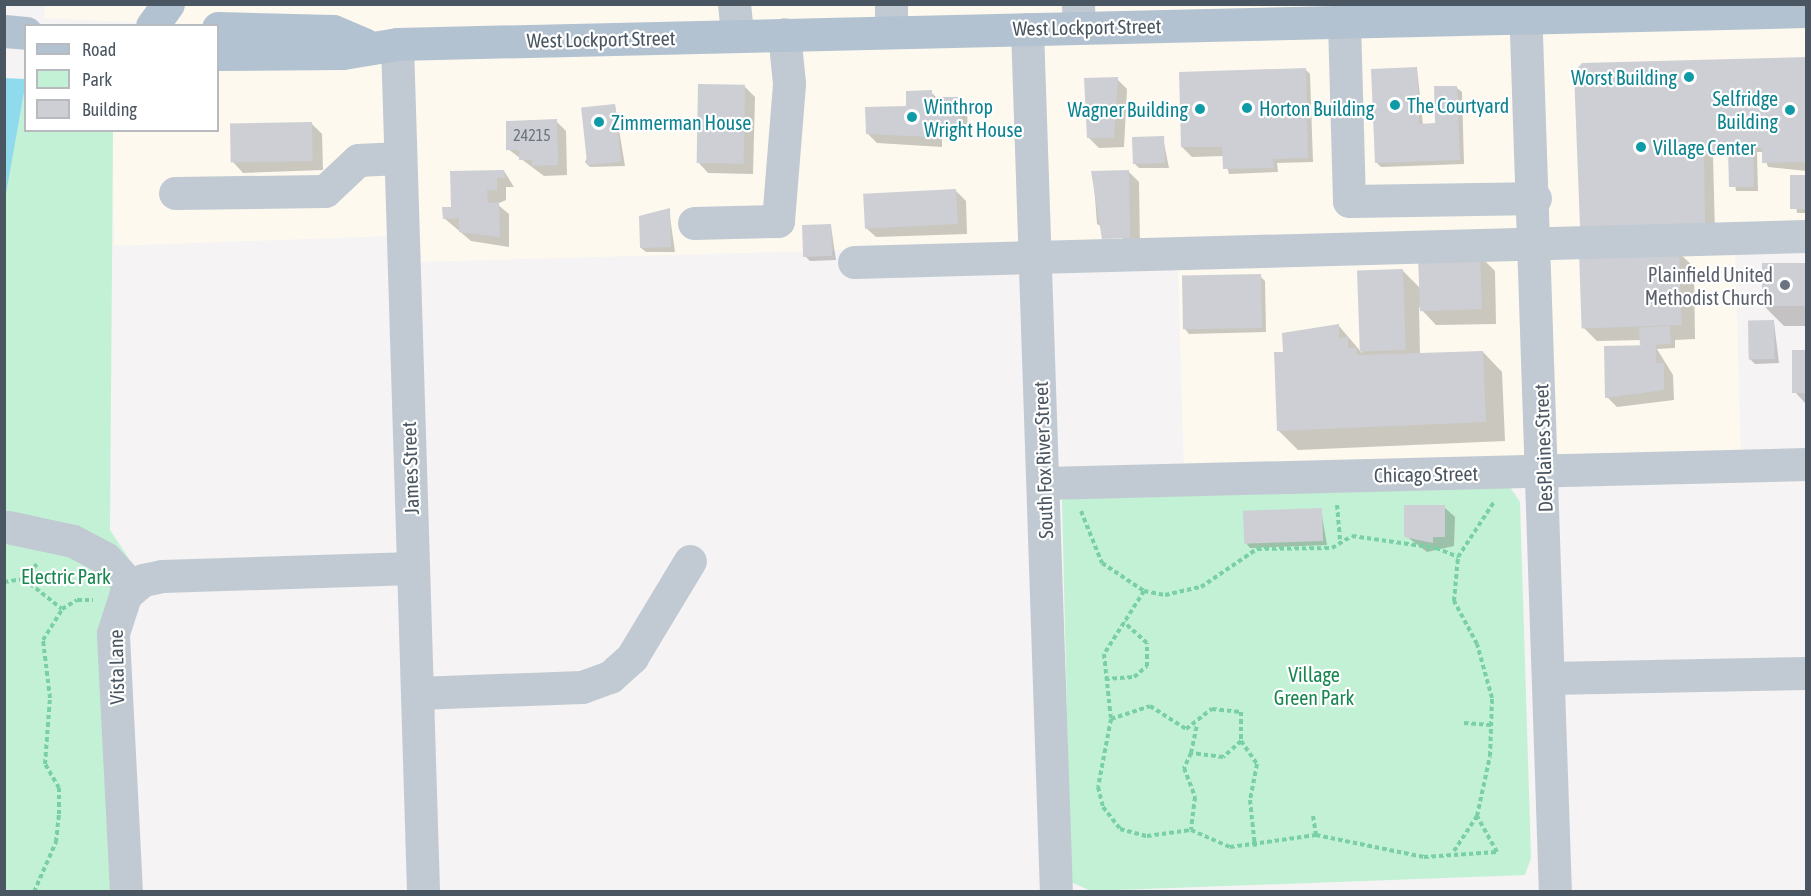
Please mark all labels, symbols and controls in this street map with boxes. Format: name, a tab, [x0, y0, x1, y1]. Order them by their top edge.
street label: West Lockport Street	[1012, 14, 1162, 40]
legend	[24, 24, 219, 132]
street label: West Lockport Street	[526, 26, 676, 52]
text: Road	[82, 39, 116, 60]
place label: Worst Building	[1571, 65, 1677, 89]
text: Park	[82, 69, 112, 90]
marker: Worst Building	[1682, 70, 1696, 84]
place label: Selfridge Building	[1712, 86, 1778, 133]
place label: The Courtyard	[1407, 93, 1509, 117]
place label: Winthrop Wright House	[924, 94, 1023, 141]
place label: Horton Building	[1259, 96, 1374, 120]
place label: Wagner Building	[1068, 97, 1188, 121]
marker: The Courtyard	[1388, 98, 1402, 112]
text: Building	[82, 99, 137, 120]
marker: Horton Building	[1240, 101, 1254, 115]
marker: Wagner Building	[1193, 102, 1207, 116]
marker: Selfridge Building	[1783, 103, 1797, 117]
place label: Zimmerman House	[611, 110, 751, 134]
marker: Winthrop Wright House	[905, 110, 919, 124]
marker: Zimmerman House	[592, 115, 606, 129]
house number: 24215	[513, 125, 551, 145]
place label: Village Center	[1653, 135, 1756, 159]
marker: Village Center	[1634, 140, 1648, 154]
place label: Plainfield United Methodist Church	[1645, 262, 1773, 309]
marker: Plainfield United Methodist Church	[1778, 278, 1792, 292]
street label: South Fox River Street	[1028, 381, 1058, 539]
street label: DesPlaines Street	[1529, 383, 1557, 513]
street label: James Street	[396, 421, 424, 515]
street label: Chicago Street	[1374, 461, 1478, 487]
park label: Electric Park	[21, 564, 111, 588]
street label: Vista Lane	[103, 629, 129, 705]
park label: Village Green Park	[1274, 663, 1354, 710]

